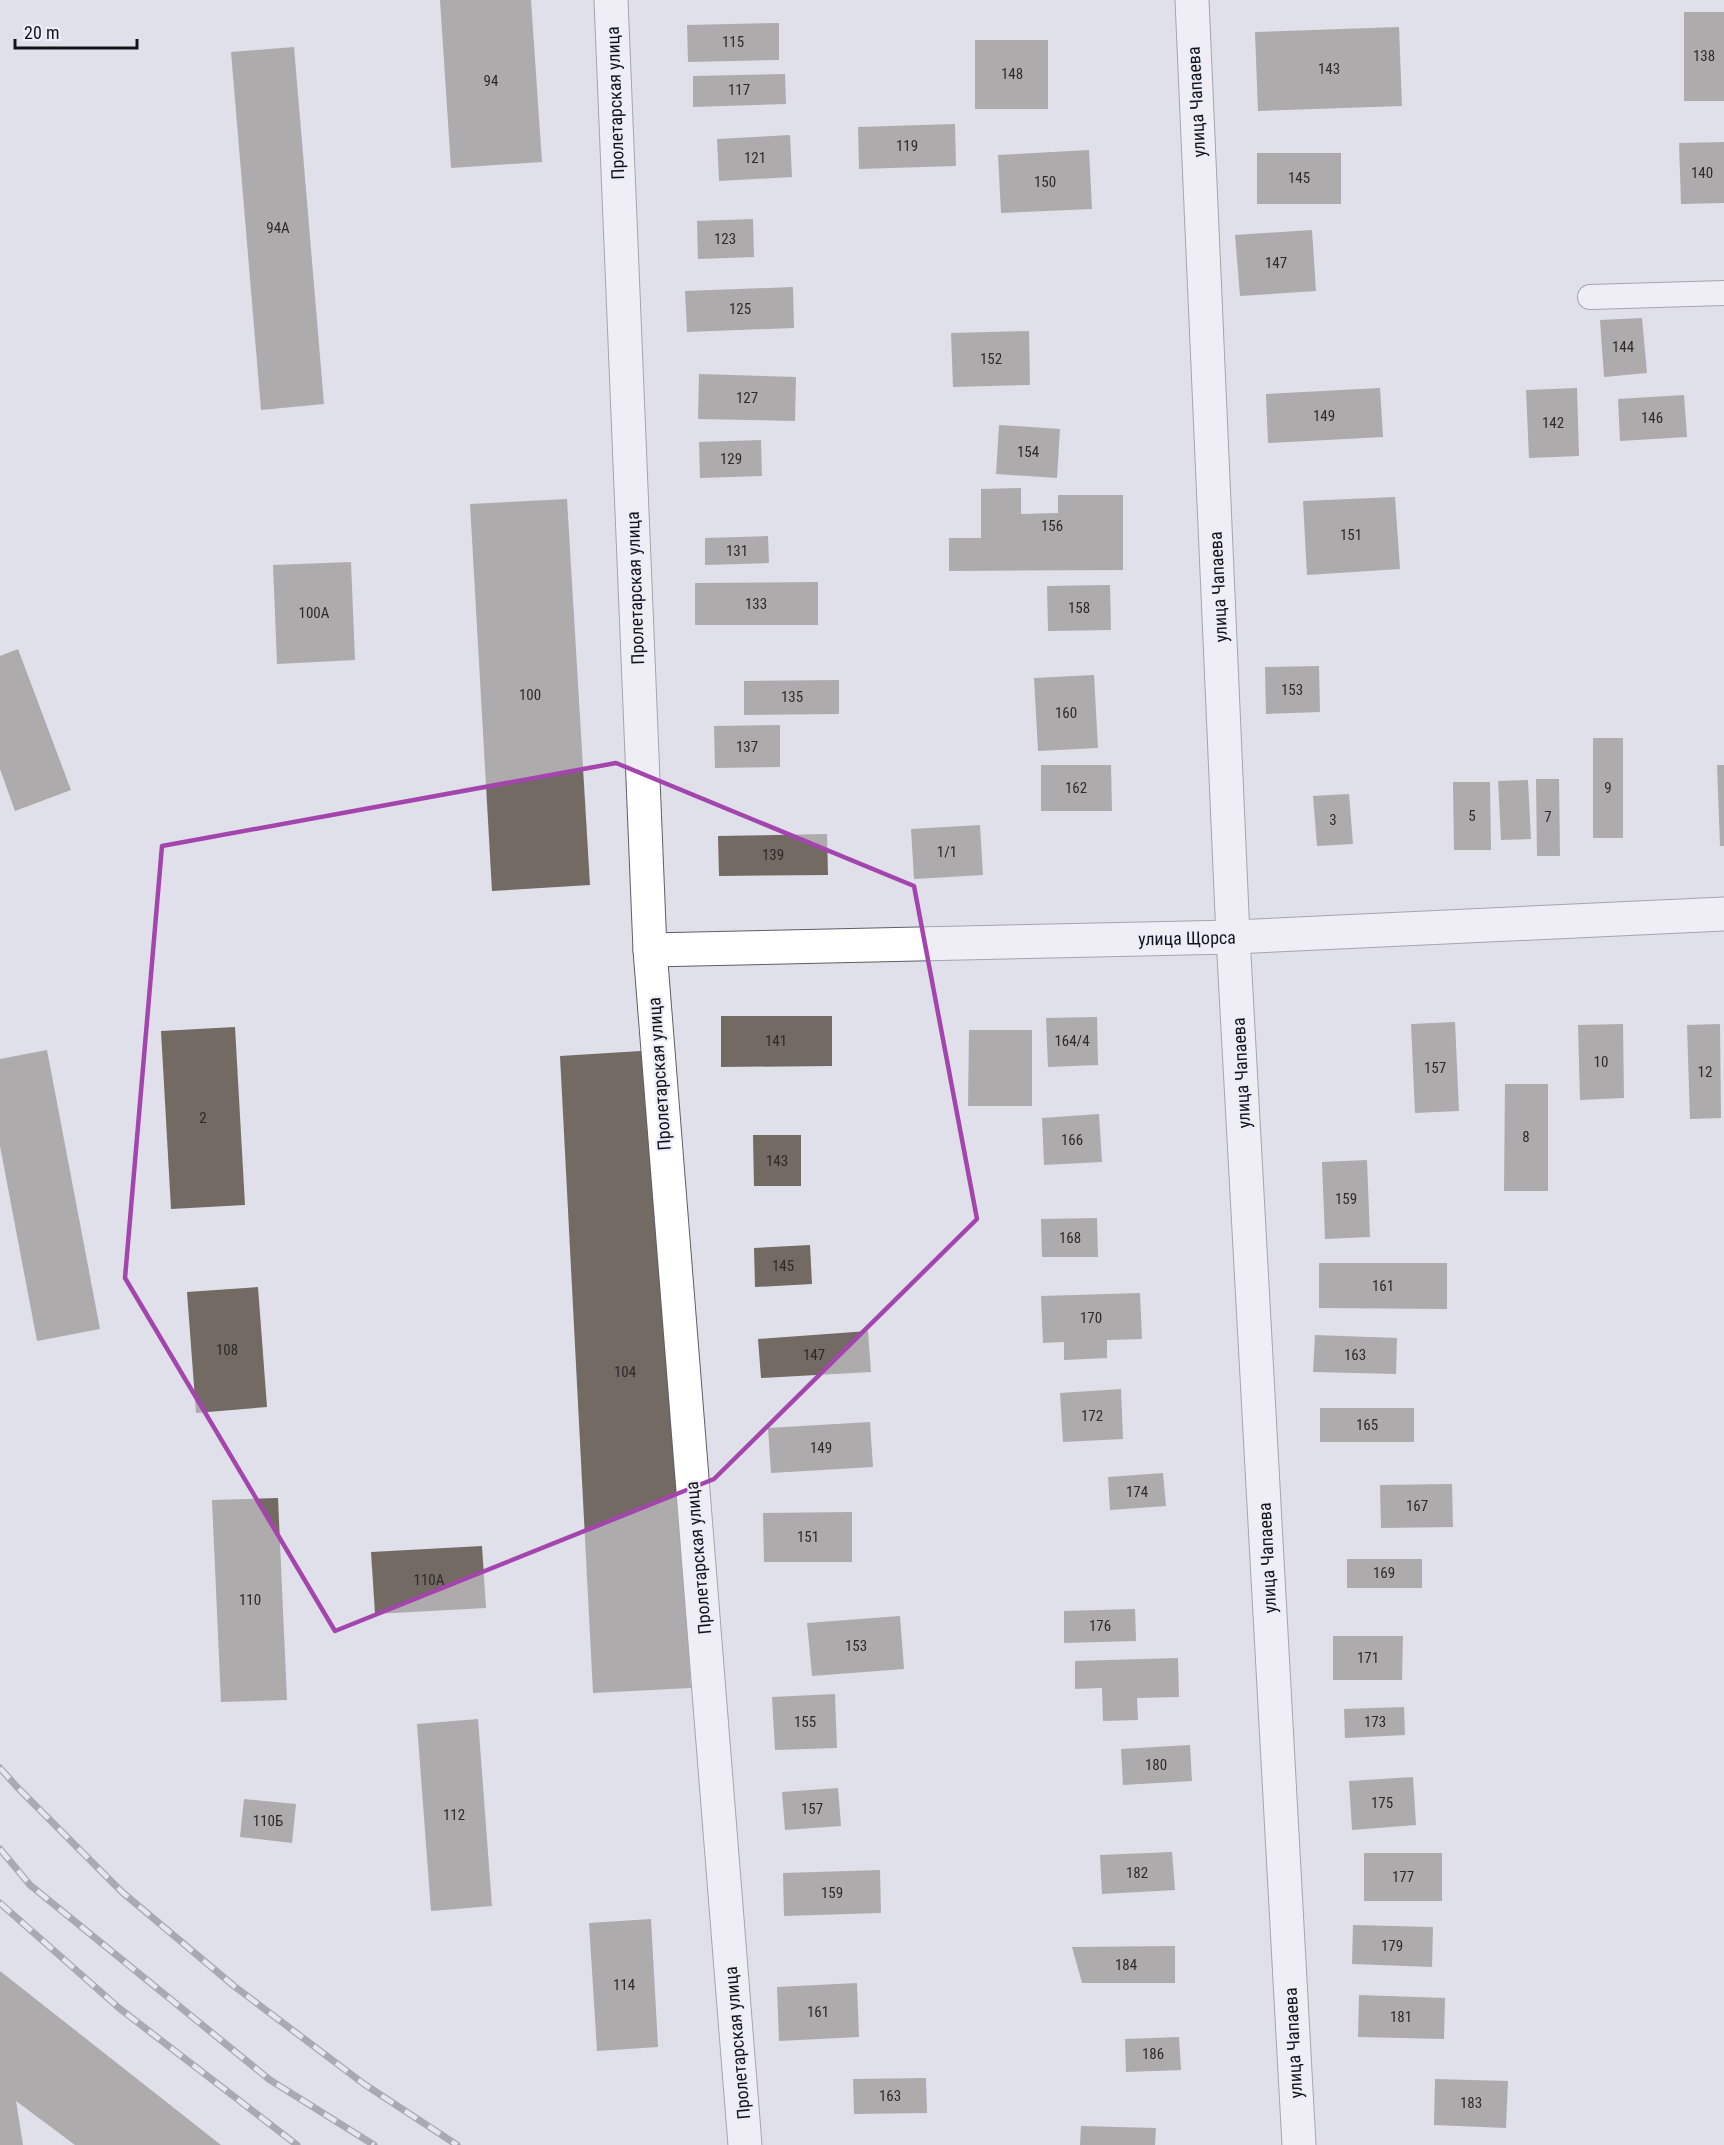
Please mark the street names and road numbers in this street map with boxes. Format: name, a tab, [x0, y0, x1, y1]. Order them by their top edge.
street label: Пролетарская улица	[602, 26, 628, 180]
street label: улица Чапаева	[1183, 46, 1209, 158]
street label: Пролетарская улица	[622, 511, 648, 665]
street label: улица Чапаева	[1205, 531, 1231, 643]
street label: улица Щорса	[1138, 927, 1236, 949]
street label: Пролетарская улица	[643, 997, 675, 1151]
street label: улица Чапаева	[1228, 1017, 1254, 1129]
street label: Пролетарская улица	[681, 1481, 715, 1635]
street label: улица Чапаева	[1254, 1502, 1280, 1614]
street label: Пролетарская улица	[720, 1966, 754, 2120]
street label: улица Чапаева	[1280, 1987, 1306, 2099]

